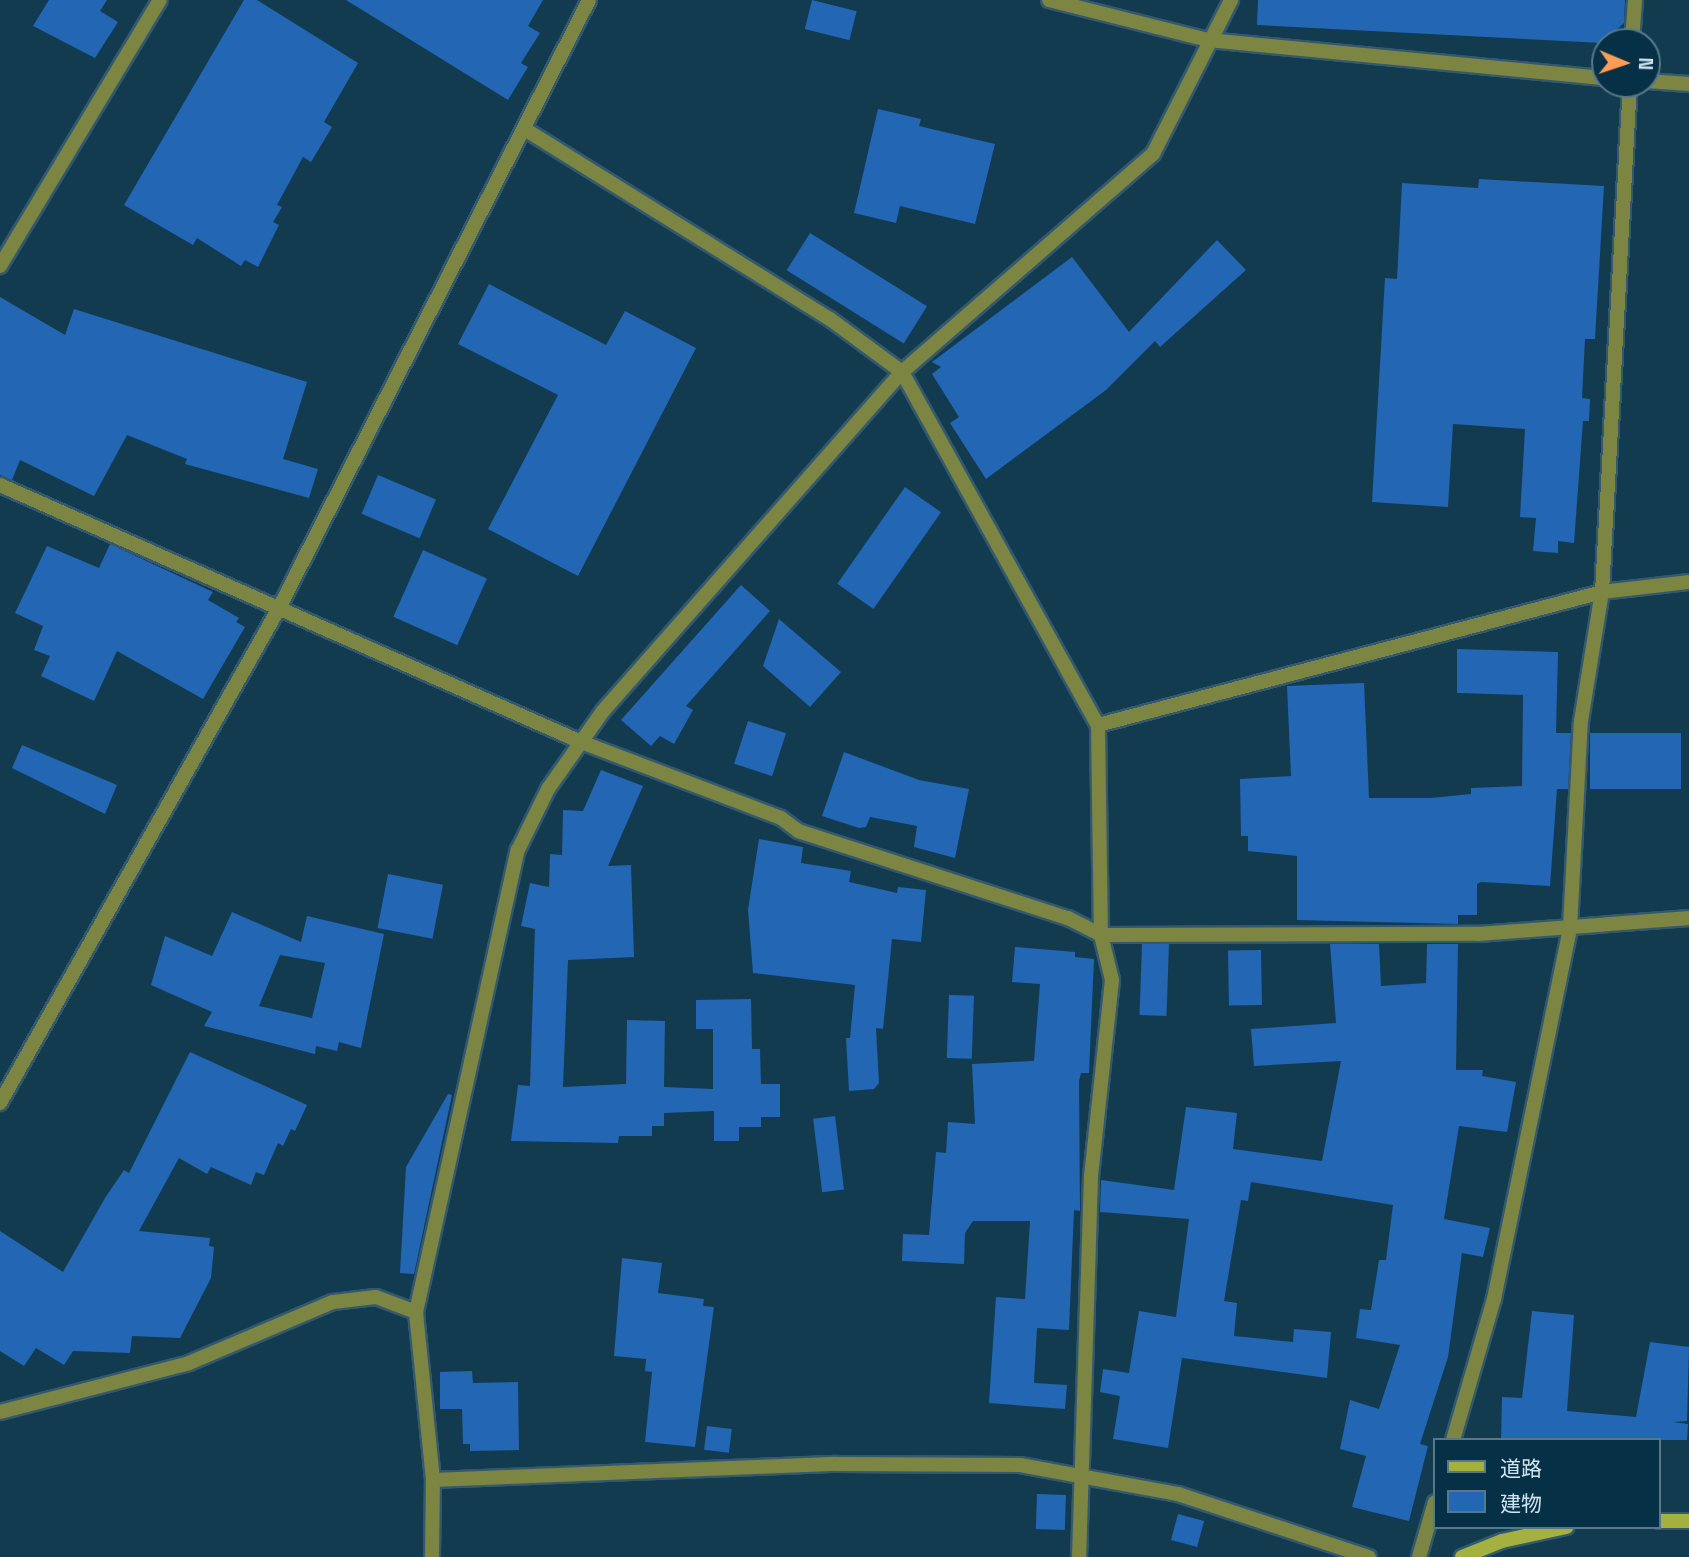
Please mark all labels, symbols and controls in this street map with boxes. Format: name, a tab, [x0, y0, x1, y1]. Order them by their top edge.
north arrow	[1591, 28, 1661, 98]
text: N	[1633, 57, 1658, 70]
legend	[1434, 1438, 1661, 1529]
text: 道路	[1500, 1455, 1542, 1482]
text: 建物	[1500, 1490, 1542, 1517]

